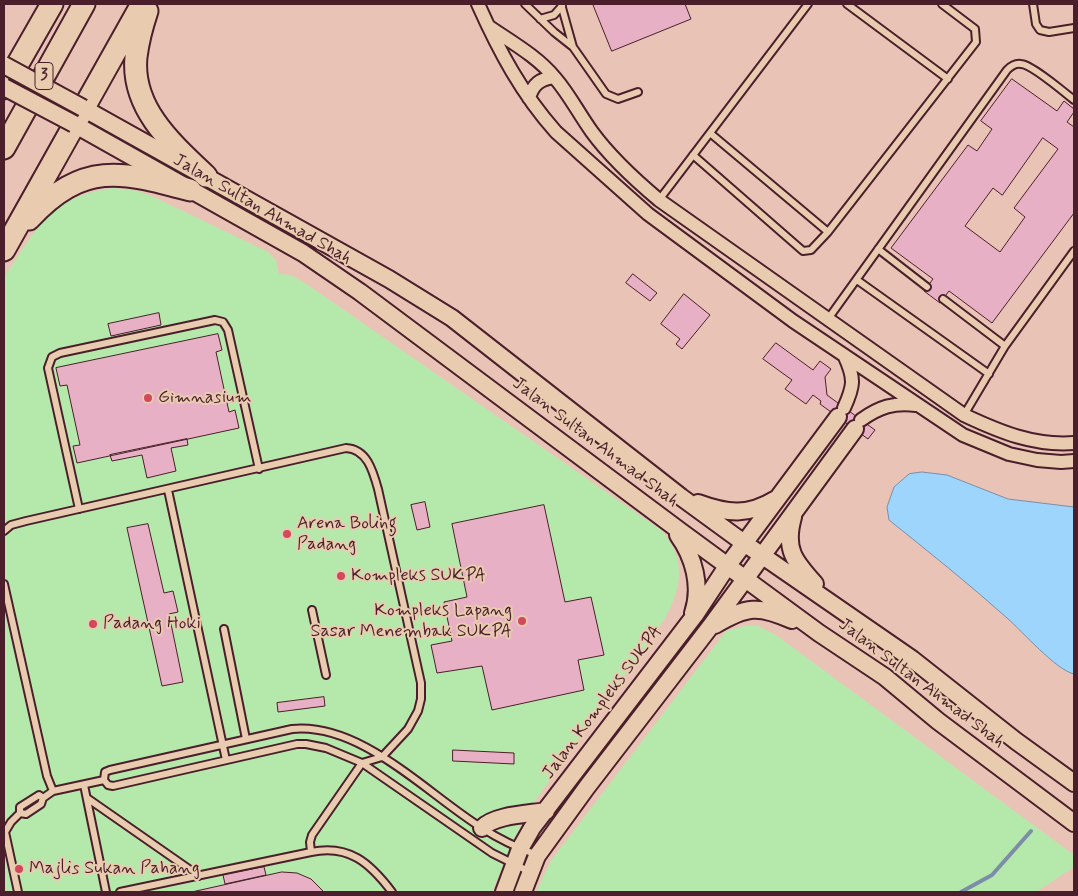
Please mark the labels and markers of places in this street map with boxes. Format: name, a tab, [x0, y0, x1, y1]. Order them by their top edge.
place label: Gimnasium	[158, 387, 252, 409]
marker: Gimnasium	[142, 392, 154, 404]
place label: Arena Boling Padang	[297, 513, 397, 556]
marker: Arena Boling Padang	[281, 528, 293, 540]
place label: Kompleks SUKPA	[351, 565, 486, 587]
marker: Kompleks SUKPA	[335, 570, 347, 582]
place label: Kompleks Lapang Sasar Menembak SUKPA	[310, 600, 512, 642]
place label: Padang Hoki	[103, 613, 201, 635]
marker: Kompleks Lapang Sasar Menembak SUKPA	[516, 615, 528, 627]
marker: Padang Hoki	[87, 618, 99, 630]
place label: Majlis Sukan Pahang	[29, 858, 200, 880]
marker: Majlis Sukan Pahang	[13, 863, 25, 875]

